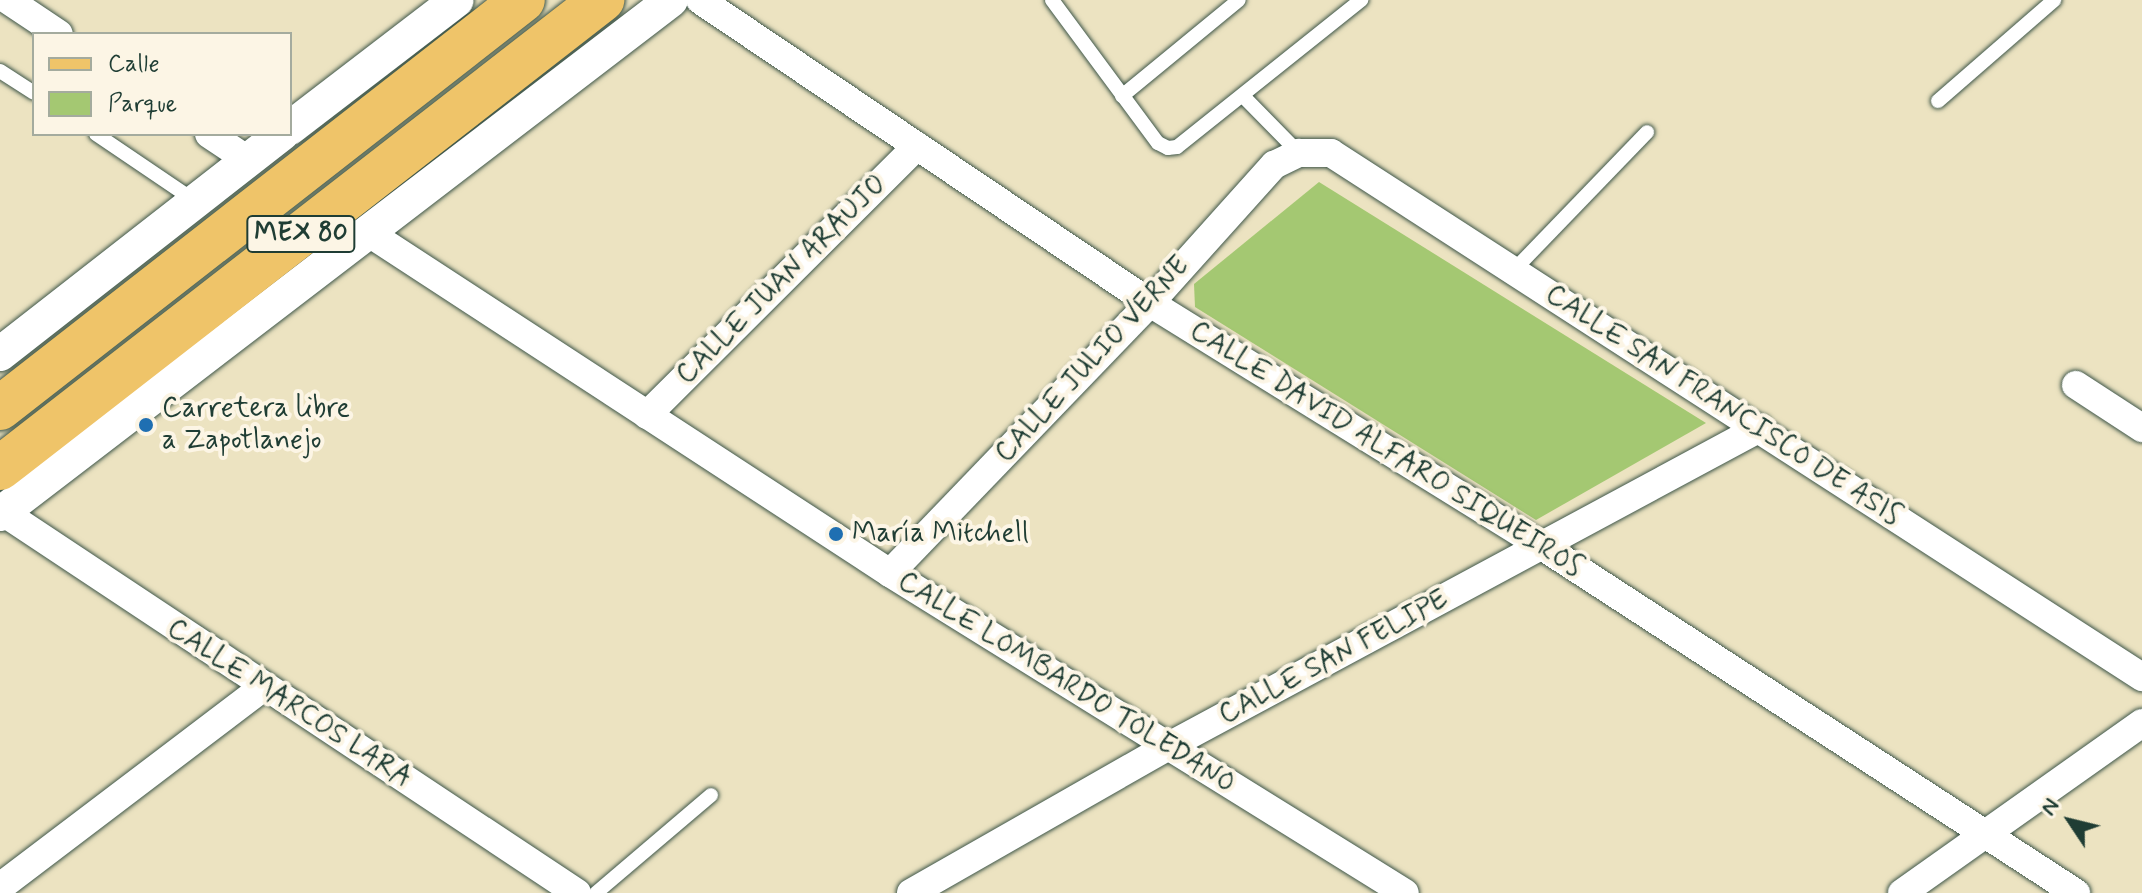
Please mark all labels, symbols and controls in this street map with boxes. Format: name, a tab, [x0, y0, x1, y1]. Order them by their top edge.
legend	[32, 32, 292, 136]
text: Calle	[108, 49, 160, 80]
text: Parque	[108, 89, 177, 120]
street label: CALLE JUAN ARAUJO	[672, 170, 892, 390]
road number: MEX 80	[245, 212, 357, 256]
street label: CALLE JULIO VERNE	[987, 248, 1199, 472]
street label: CALLE SAN FRANCISCO DE ASIS	[1536, 276, 1910, 536]
street label: CALLE DAVID ALFARO SIQUEIROS	[1184, 315, 1588, 585]
place label: Carretera libre a Zapotlanejo	[162, 392, 350, 458]
marker: Carretera libre a Zapotlanejo	[137, 416, 155, 434]
place label: María Mitchell	[852, 517, 1029, 551]
marker: María Mitchell	[827, 525, 845, 543]
street label: CALLE LOMBARDO TOLEDANO	[889, 564, 1243, 802]
street label: CALLE SAN FELIPE	[1214, 584, 1454, 732]
street label: CALLE MARCOS LARA	[161, 613, 417, 795]
north arrow	[2030, 781, 2110, 861]
text: N	[2035, 793, 2066, 821]

